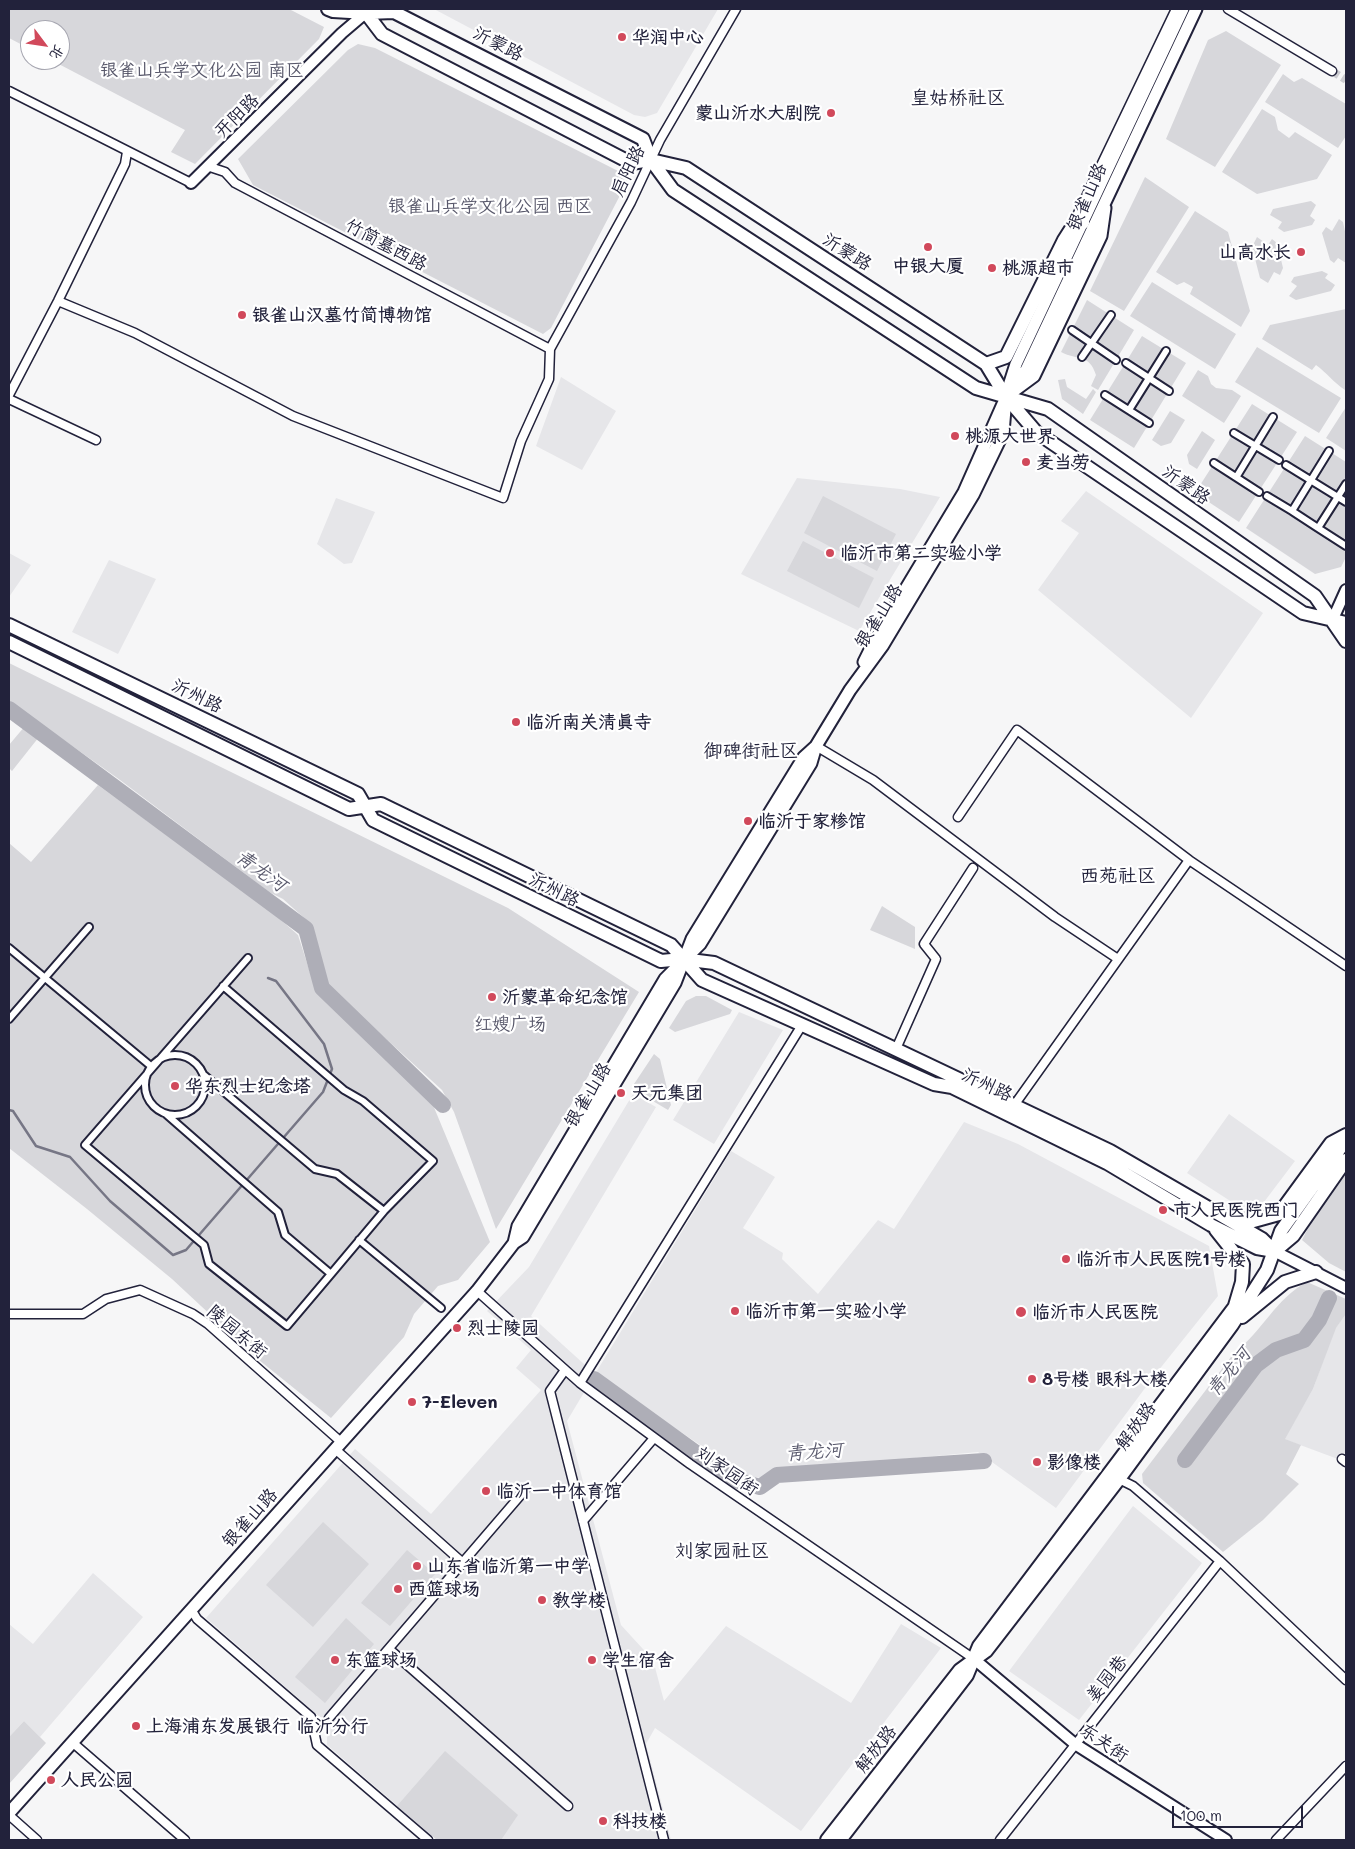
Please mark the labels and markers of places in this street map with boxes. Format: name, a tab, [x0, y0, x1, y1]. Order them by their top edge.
place label: 华润中心	[632, 26, 704, 48]
marker: 华润中心	[616, 31, 628, 43]
place label: 蒙山沂水大剧院	[695, 102, 821, 124]
marker: 蒙山沂水大剧院	[825, 107, 837, 119]
marker: 中银大厦	[922, 241, 934, 253]
place label: 山高水长	[1219, 241, 1291, 263]
marker: 山高水长	[1295, 246, 1307, 258]
place label: 中银大厦	[892, 255, 964, 277]
place label: 桃源超市	[1002, 257, 1074, 279]
marker: 桃源超市	[986, 262, 998, 274]
place label: 银雀山汉墓竹简博物馆	[252, 304, 432, 326]
marker: 银雀山汉墓竹简博物馆	[236, 309, 248, 321]
place label: 桃源大世界	[965, 425, 1055, 447]
marker: 桃源大世界	[949, 430, 961, 442]
place label: 麦当劳	[1036, 451, 1090, 473]
marker: 麦当劳	[1020, 456, 1032, 468]
place label: 临沂市第二实验小学	[840, 542, 1002, 564]
marker: 临沂市第二实验小学	[824, 547, 836, 559]
place label: 临沂南关清真寺	[526, 711, 652, 733]
marker: 临沂南关清真寺	[510, 716, 522, 728]
place label: 临沂于家糁馆	[758, 810, 866, 832]
marker: 临沂于家糁馆	[742, 815, 754, 827]
place label: 沂蒙革命纪念馆	[502, 986, 628, 1008]
marker: 沂蒙革命纪念馆	[486, 991, 498, 1003]
place label: 华东烈士纪念塔	[185, 1075, 311, 1097]
marker: 华东烈士纪念塔	[169, 1080, 181, 1092]
place label: 天元集团	[631, 1082, 703, 1104]
marker: 天元集团	[615, 1087, 627, 1099]
place label: 市人民医院西门	[1173, 1199, 1299, 1221]
marker: 市人民医院西门	[1157, 1204, 1169, 1216]
place label: 临沂市人民医院1号楼	[1076, 1248, 1246, 1270]
marker: 临沂市人民医院1号楼	[1060, 1253, 1072, 1265]
place label: 临沂市第一实验小学	[745, 1300, 907, 1322]
place label: 临沂市人民医院	[1032, 1301, 1158, 1323]
marker: 临沂市第一实验小学	[729, 1305, 741, 1317]
marker: 临沂市人民医院	[1014, 1305, 1028, 1319]
place label: 烈士陵园	[467, 1317, 539, 1339]
marker: 烈士陵园	[451, 1322, 463, 1334]
place label: 8号楼 眼科大楼	[1042, 1368, 1168, 1390]
marker: 8号楼 眼科大楼	[1026, 1373, 1038, 1385]
place label: 7-Eleven	[422, 1391, 498, 1413]
marker: 7-Eleven	[406, 1396, 418, 1408]
place label: 影像楼	[1047, 1451, 1101, 1473]
marker: 影像楼	[1031, 1456, 1043, 1468]
place label: 临沂一中体育馆	[496, 1480, 622, 1502]
marker: 临沂一中体育馆	[480, 1485, 492, 1497]
place label: 山东省临沂第一中学	[427, 1555, 589, 1577]
marker: 山东省临沂第一中学	[411, 1560, 423, 1572]
place label: 西篮球场	[408, 1578, 480, 1600]
marker: 西篮球场	[392, 1583, 404, 1595]
place label: 教学楼	[552, 1589, 606, 1611]
marker: 教学楼	[536, 1594, 548, 1606]
place label: 东篮球场	[345, 1649, 417, 1671]
place label: 学生宿舍	[602, 1649, 674, 1671]
marker: 东篮球场	[329, 1654, 341, 1666]
marker: 学生宿舍	[586, 1654, 598, 1666]
place label: 上海浦东发展银行 临沂分行	[146, 1715, 368, 1737]
marker: 上海浦东发展银行 临沂分行	[130, 1720, 142, 1732]
place label: 人民公园	[61, 1769, 133, 1791]
marker: 人民公园	[45, 1774, 57, 1786]
place label: 科技楼	[613, 1810, 667, 1832]
marker: 科技楼	[597, 1815, 609, 1827]

